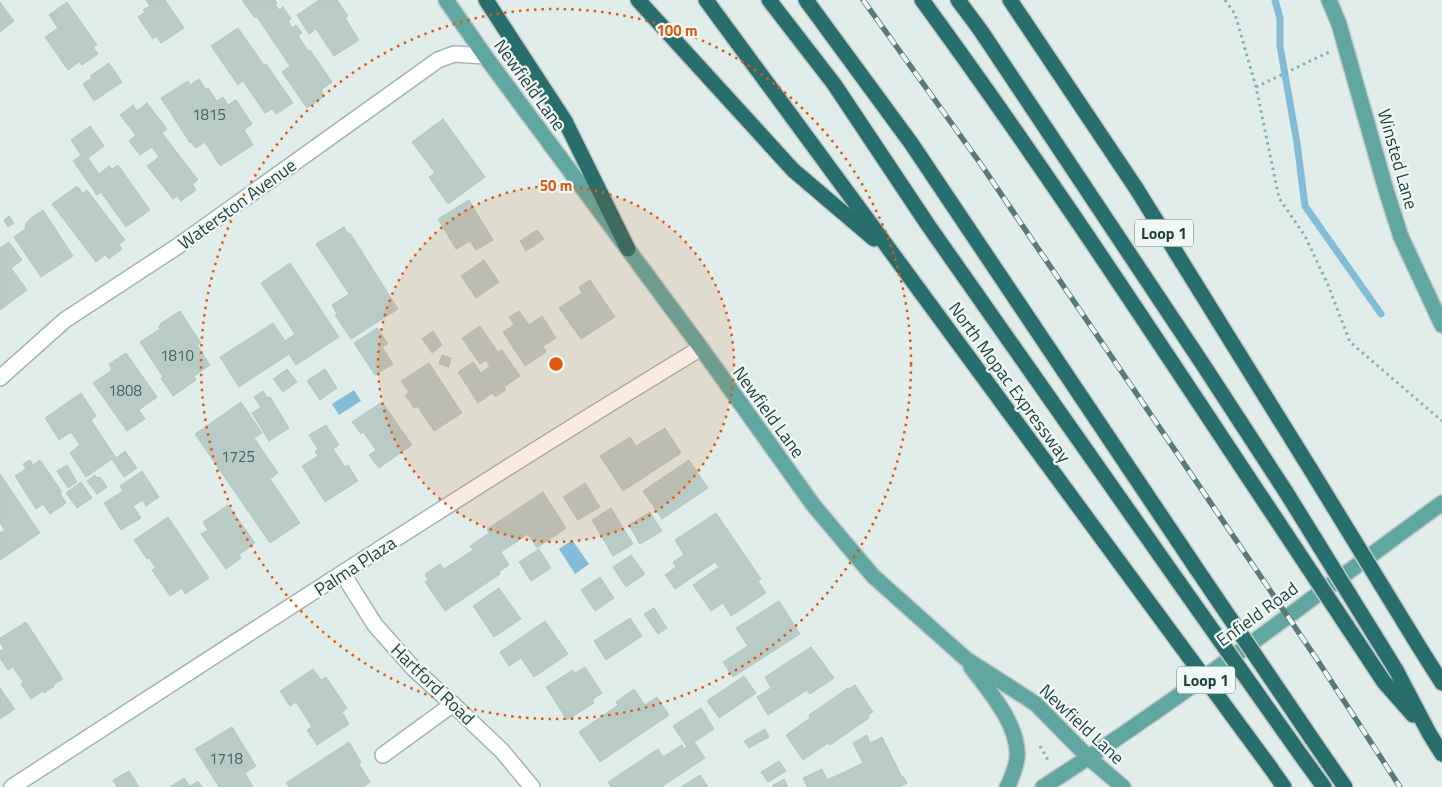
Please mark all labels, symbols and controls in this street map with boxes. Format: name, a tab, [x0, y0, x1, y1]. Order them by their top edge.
text: 100 m	[656, 19, 698, 42]
street label: Newfield Lane	[487, 33, 573, 137]
house number: 1815	[192, 103, 226, 126]
street label: Winsted Lane	[1371, 106, 1425, 212]
street label: Waterston Avenue	[172, 152, 302, 256]
text: 50 m	[540, 174, 572, 197]
road number: Loop 1	[1135, 220, 1193, 247]
street label: North Mopac Expressway	[942, 296, 1078, 468]
house number: 1810	[160, 344, 194, 367]
centre of rings	[547, 355, 565, 373]
street label: Newfield Lane	[726, 360, 812, 464]
house number: 1808	[108, 379, 142, 402]
house number: 1725	[221, 445, 255, 468]
street label: Palma Plaza	[309, 529, 401, 603]
street label: Enfield Road	[1211, 575, 1303, 653]
street label: Hartford Road	[385, 637, 481, 731]
road number: Loop 1	[1177, 666, 1235, 694]
street label: Newfield Lane	[1033, 677, 1131, 771]
house number: 1718	[209, 747, 243, 770]

